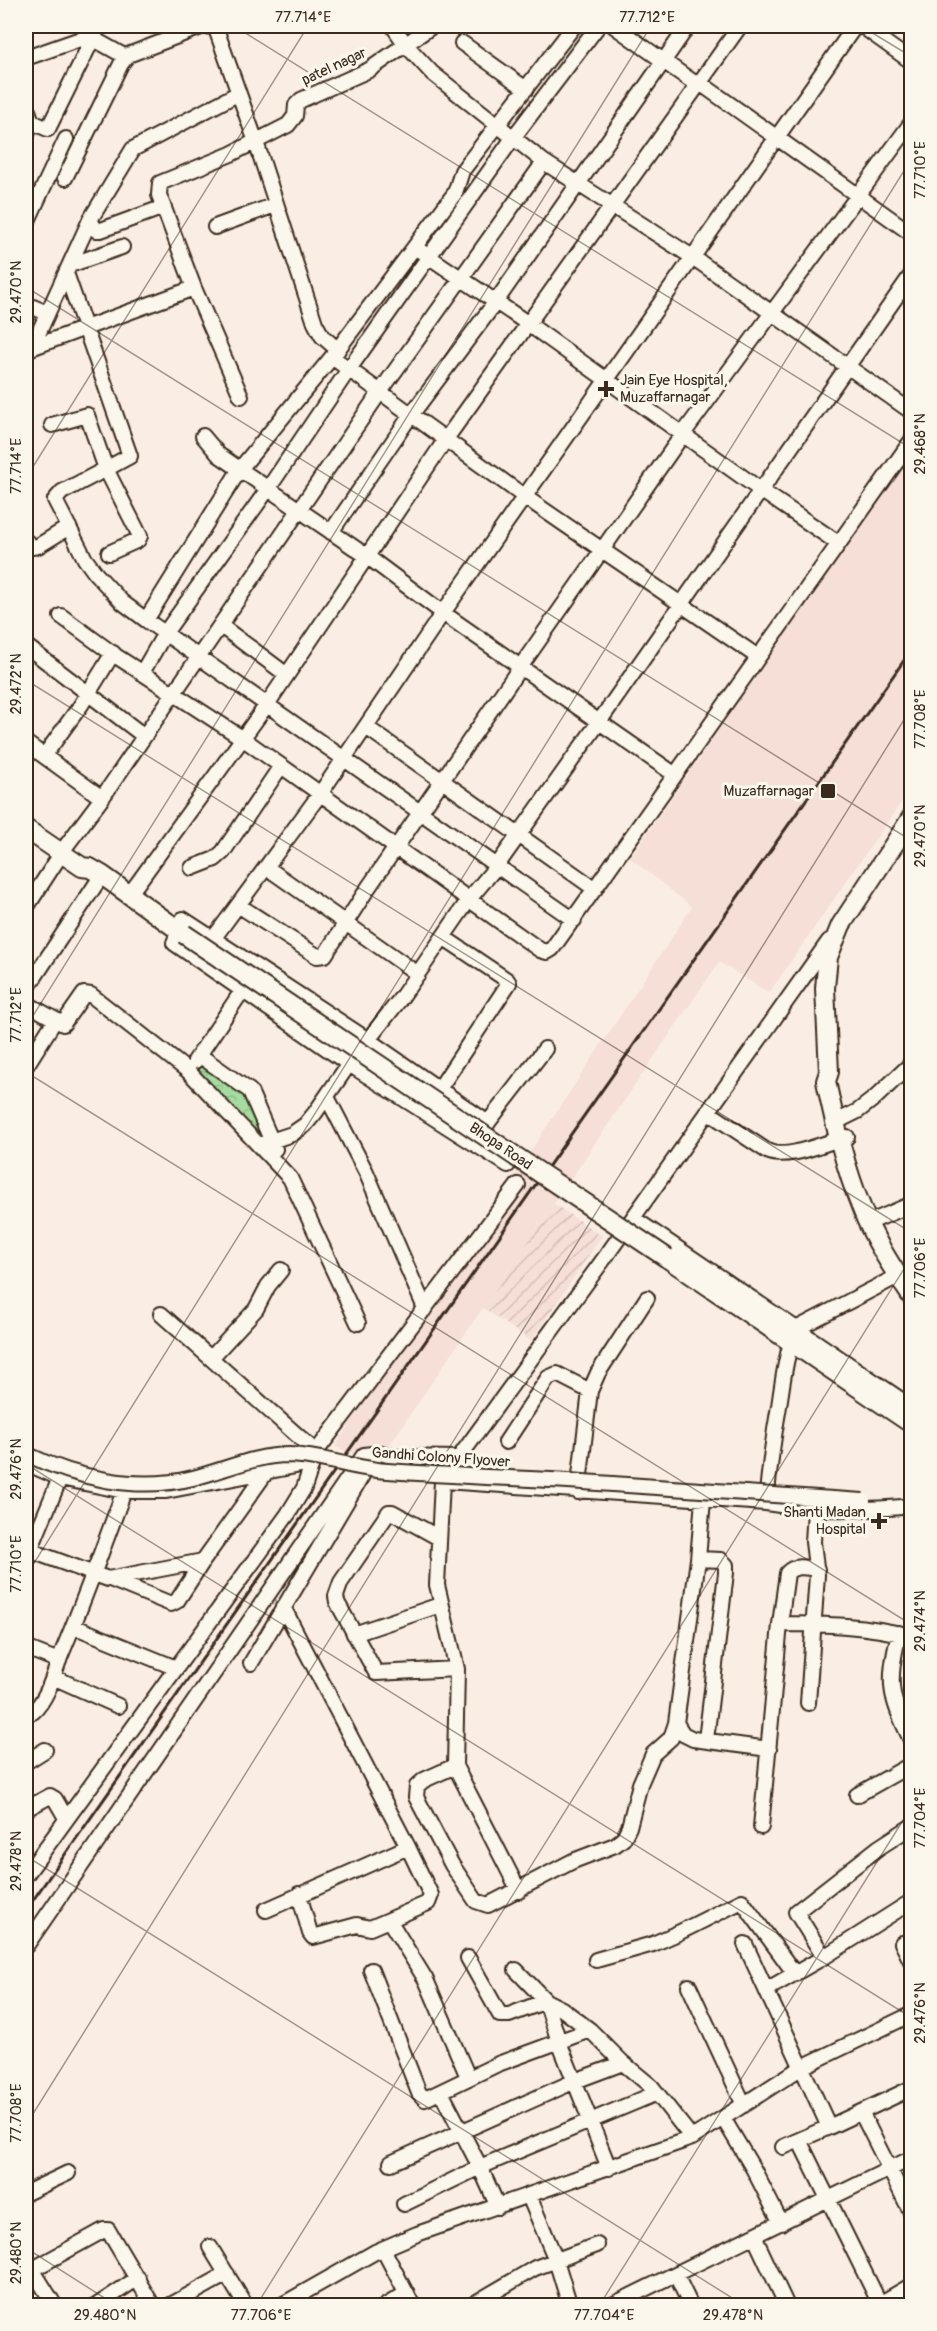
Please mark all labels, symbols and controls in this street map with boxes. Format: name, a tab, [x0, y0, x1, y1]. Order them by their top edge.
text: 77.714°E	[275, 8, 331, 27]
text: 77.712°E	[619, 8, 675, 27]
street label: patel nagar	[299, 43, 370, 90]
text: 77.710°E	[911, 141, 930, 199]
text: 29.470°N	[7, 261, 26, 324]
place label: Jain Eye Hospital, Muzaffarnagar	[620, 371, 728, 407]
marker: Jain Eye Hospital, Muzaffarnagar	[597, 380, 615, 398]
text: 29.468°N	[911, 413, 930, 475]
text: 77.714°E	[7, 438, 26, 494]
text: 29.472°N	[7, 653, 26, 715]
text: 77.708°E	[911, 689, 930, 749]
place label: Muzaffarnagar	[723, 782, 815, 801]
marker: Muzaffarnagar	[819, 782, 837, 800]
text: 29.470°N	[911, 805, 930, 868]
text: 77.712°E	[7, 987, 26, 1043]
street label: Bhopa Road	[466, 1118, 536, 1174]
text: 77.706°E	[911, 1238, 930, 1298]
text: 29.476°N	[7, 1438, 26, 1500]
street label: Gandhi Colony Flyover	[371, 1443, 511, 1472]
place label: Shanti Madan Hospital	[783, 1503, 866, 1539]
marker: Shanti Madan Hospital	[870, 1512, 888, 1530]
text: 77.710°E	[7, 1535, 26, 1593]
text: 29.474°N	[911, 1590, 930, 1652]
text: 77.704°E	[911, 1788, 930, 1848]
text: 29.478°N	[7, 1831, 26, 1891]
text: 29.476°N	[911, 1982, 930, 2044]
text: 77.708°E	[7, 2083, 26, 2143]
text: 29.480°N	[7, 2222, 26, 2284]
text: 29.480°N	[74, 2306, 136, 2325]
text: 77.706°E	[231, 2306, 291, 2325]
text: 77.704°E	[574, 2306, 634, 2325]
text: 29.478°N	[703, 2306, 763, 2325]

